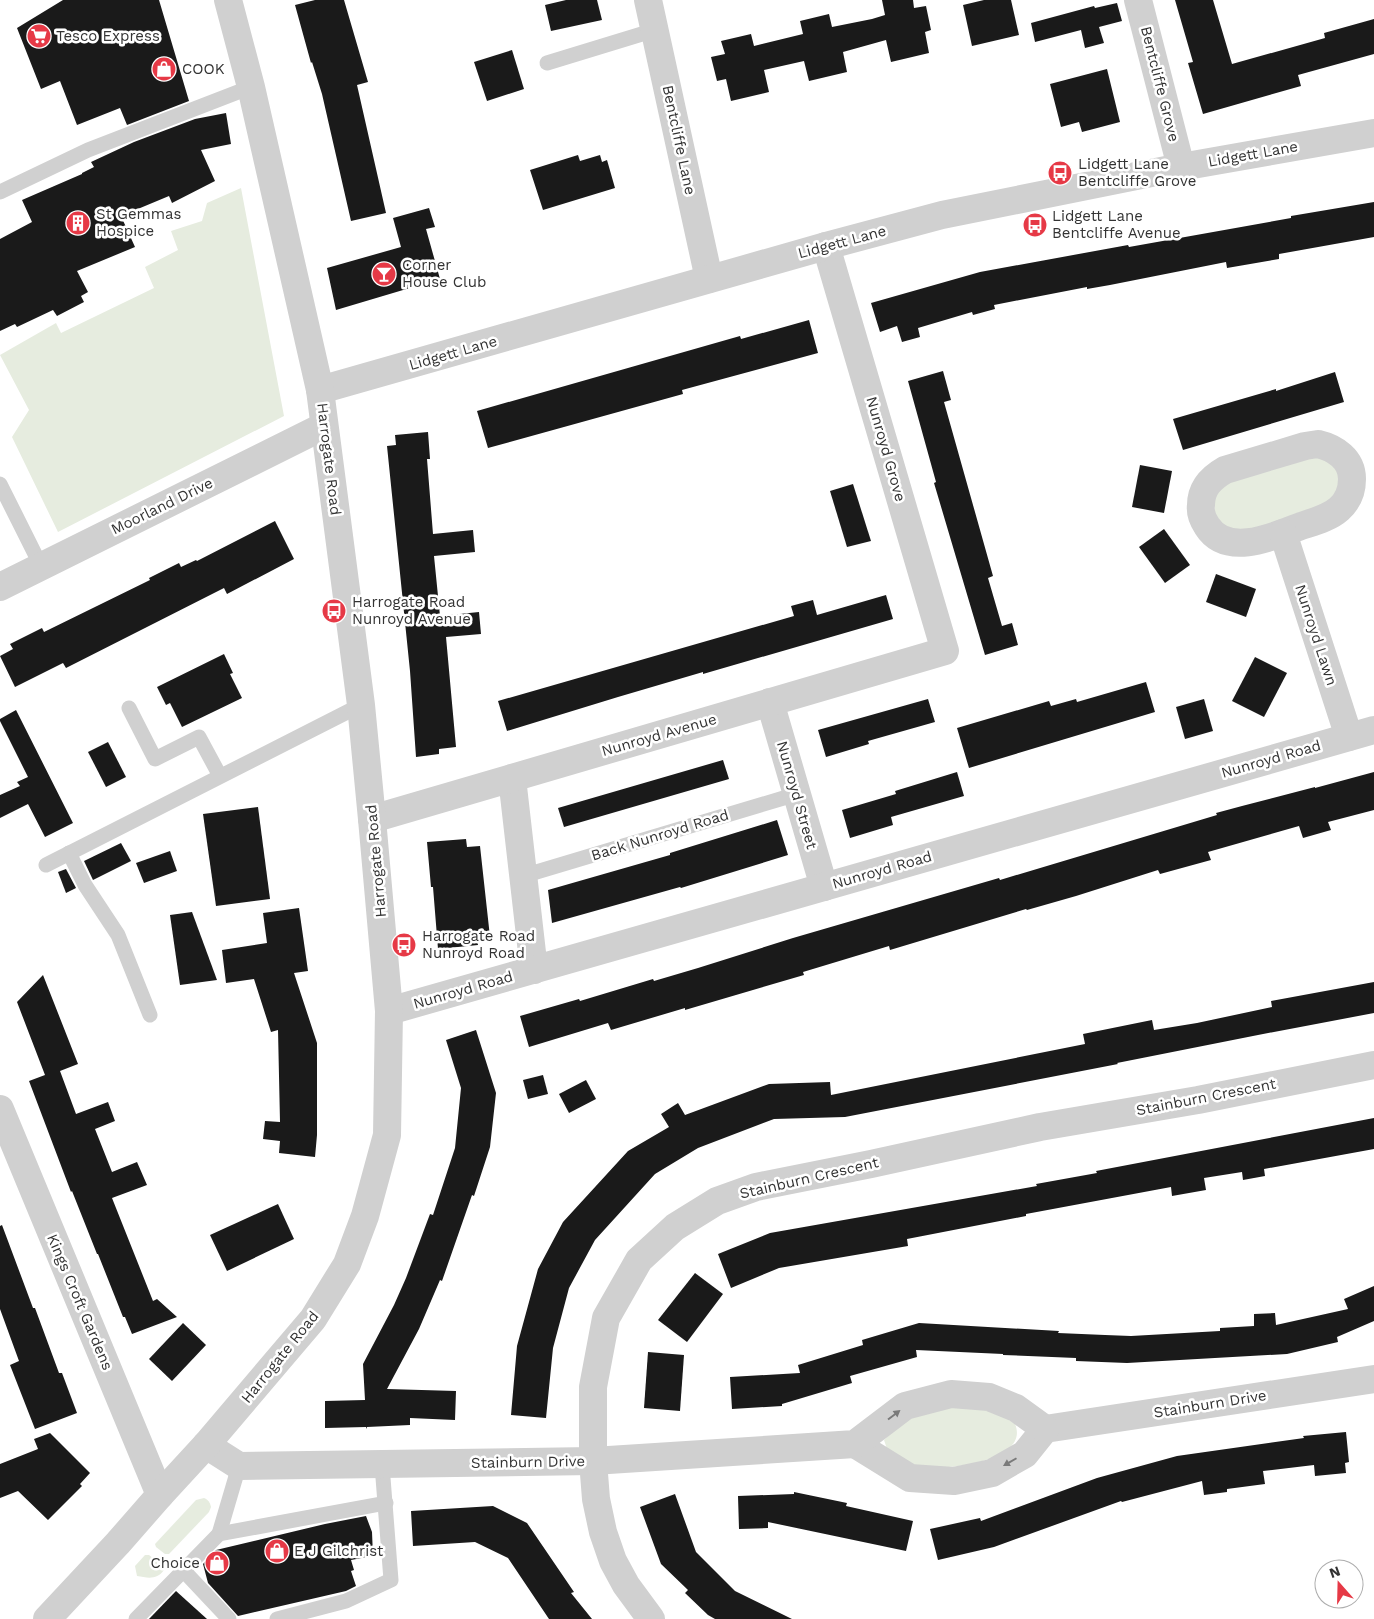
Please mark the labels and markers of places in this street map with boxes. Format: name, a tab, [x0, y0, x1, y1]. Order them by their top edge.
supermarket icon: Tesco Express	[26, 23, 52, 49]
place label: Tesco Express	[56, 27, 160, 45]
shop icon: COOK	[151, 56, 177, 82]
place label: COOK	[182, 60, 225, 78]
place label: Lidgett Lane Bentcliffe Grove	[1078, 155, 1196, 190]
bus stop icon: Lidgett Lane Bentcliffe Grove	[1047, 160, 1073, 186]
place label: St Gemmas Hospice	[96, 205, 182, 240]
place label: Lidgett Lane Bentcliffe Avenue	[1052, 207, 1181, 242]
building icon: St Gemmas Hospice	[65, 210, 91, 236]
bus stop icon: Lidgett Lane Bentcliffe Avenue	[1022, 212, 1048, 238]
place label: Corner House Club	[402, 256, 486, 291]
bar icon: Corner House Club	[371, 261, 397, 287]
place label: Harrogate Road Nunroyd Avenue	[352, 593, 471, 628]
bus stop icon: Harrogate Road Nunroyd Avenue	[321, 598, 347, 624]
place label: Harrogate Road Nunroyd Road	[422, 927, 535, 962]
bus stop icon: Harrogate Road Nunroyd Road	[391, 932, 417, 958]
shop icon: E J Gilchrist	[264, 1538, 290, 1564]
place label: E J Gilchrist	[294, 1542, 384, 1560]
shop icon: Choice	[204, 1550, 230, 1576]
place label: Choice	[150, 1554, 200, 1572]

